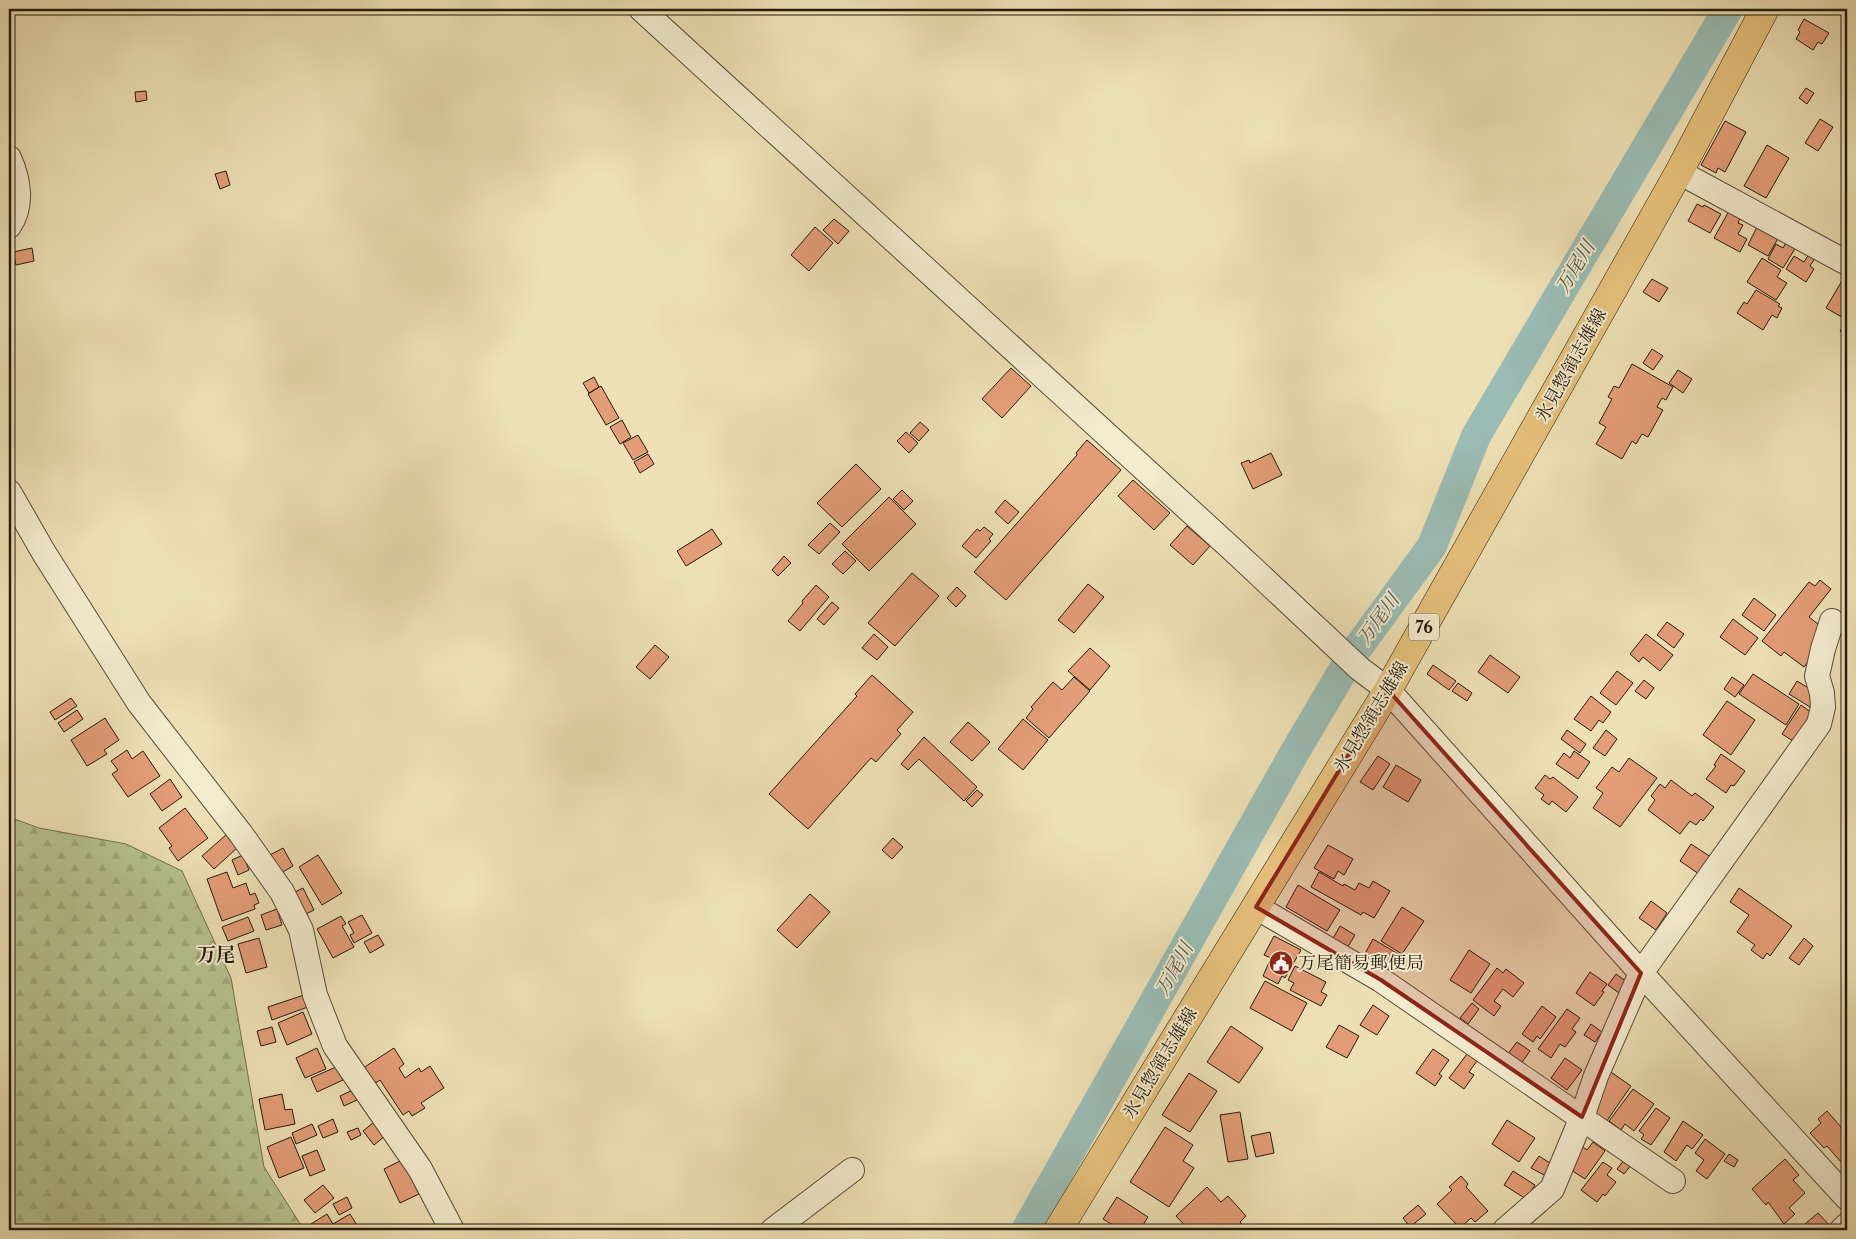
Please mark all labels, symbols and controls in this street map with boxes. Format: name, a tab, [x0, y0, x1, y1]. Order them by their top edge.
water label: 万尾川	[1550, 235, 1601, 297]
street label: 氷見惣領志雄線	[1531, 305, 1611, 425]
water label: 万尾川	[1352, 588, 1405, 649]
road number: 76	[1409, 614, 1439, 640]
street label: 氷見惣領志雄線	[1329, 657, 1413, 777]
water label: 万尾川	[1150, 937, 1199, 1000]
district label: 万尾	[197, 943, 235, 966]
public building icon: 万尾簡易郵便局	[1268, 950, 1294, 976]
place label: 万尾簡易郵便局	[1298, 952, 1424, 974]
street label: 氷見惣領志雄線	[1118, 1003, 1202, 1123]

